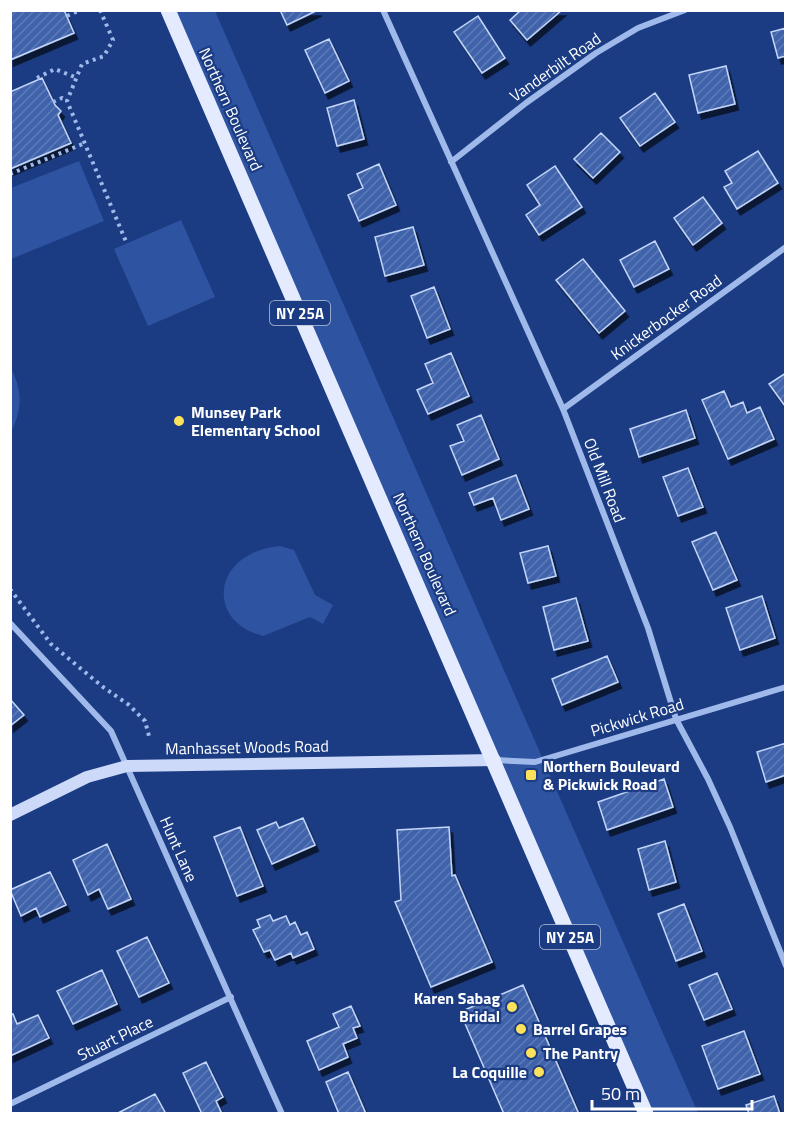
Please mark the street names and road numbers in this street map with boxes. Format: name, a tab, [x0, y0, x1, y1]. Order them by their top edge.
street label: Vanderbilt Road	[504, 26, 606, 108]
street label: Northern Boulevard	[193, 44, 269, 174]
street label: Knickerbocker Road	[605, 268, 727, 366]
road number: NY 25A	[270, 301, 330, 325]
street label: Old Mill Road	[578, 434, 632, 526]
street label: Northern Boulevard	[387, 489, 463, 619]
street label: Pickwick Road	[588, 691, 686, 743]
street label: Manhasset Woods Road	[165, 734, 329, 760]
street label: Hunt Lane	[154, 812, 204, 886]
road number: NY 25A	[540, 925, 600, 949]
street label: Stuart Place	[73, 1009, 157, 1067]

